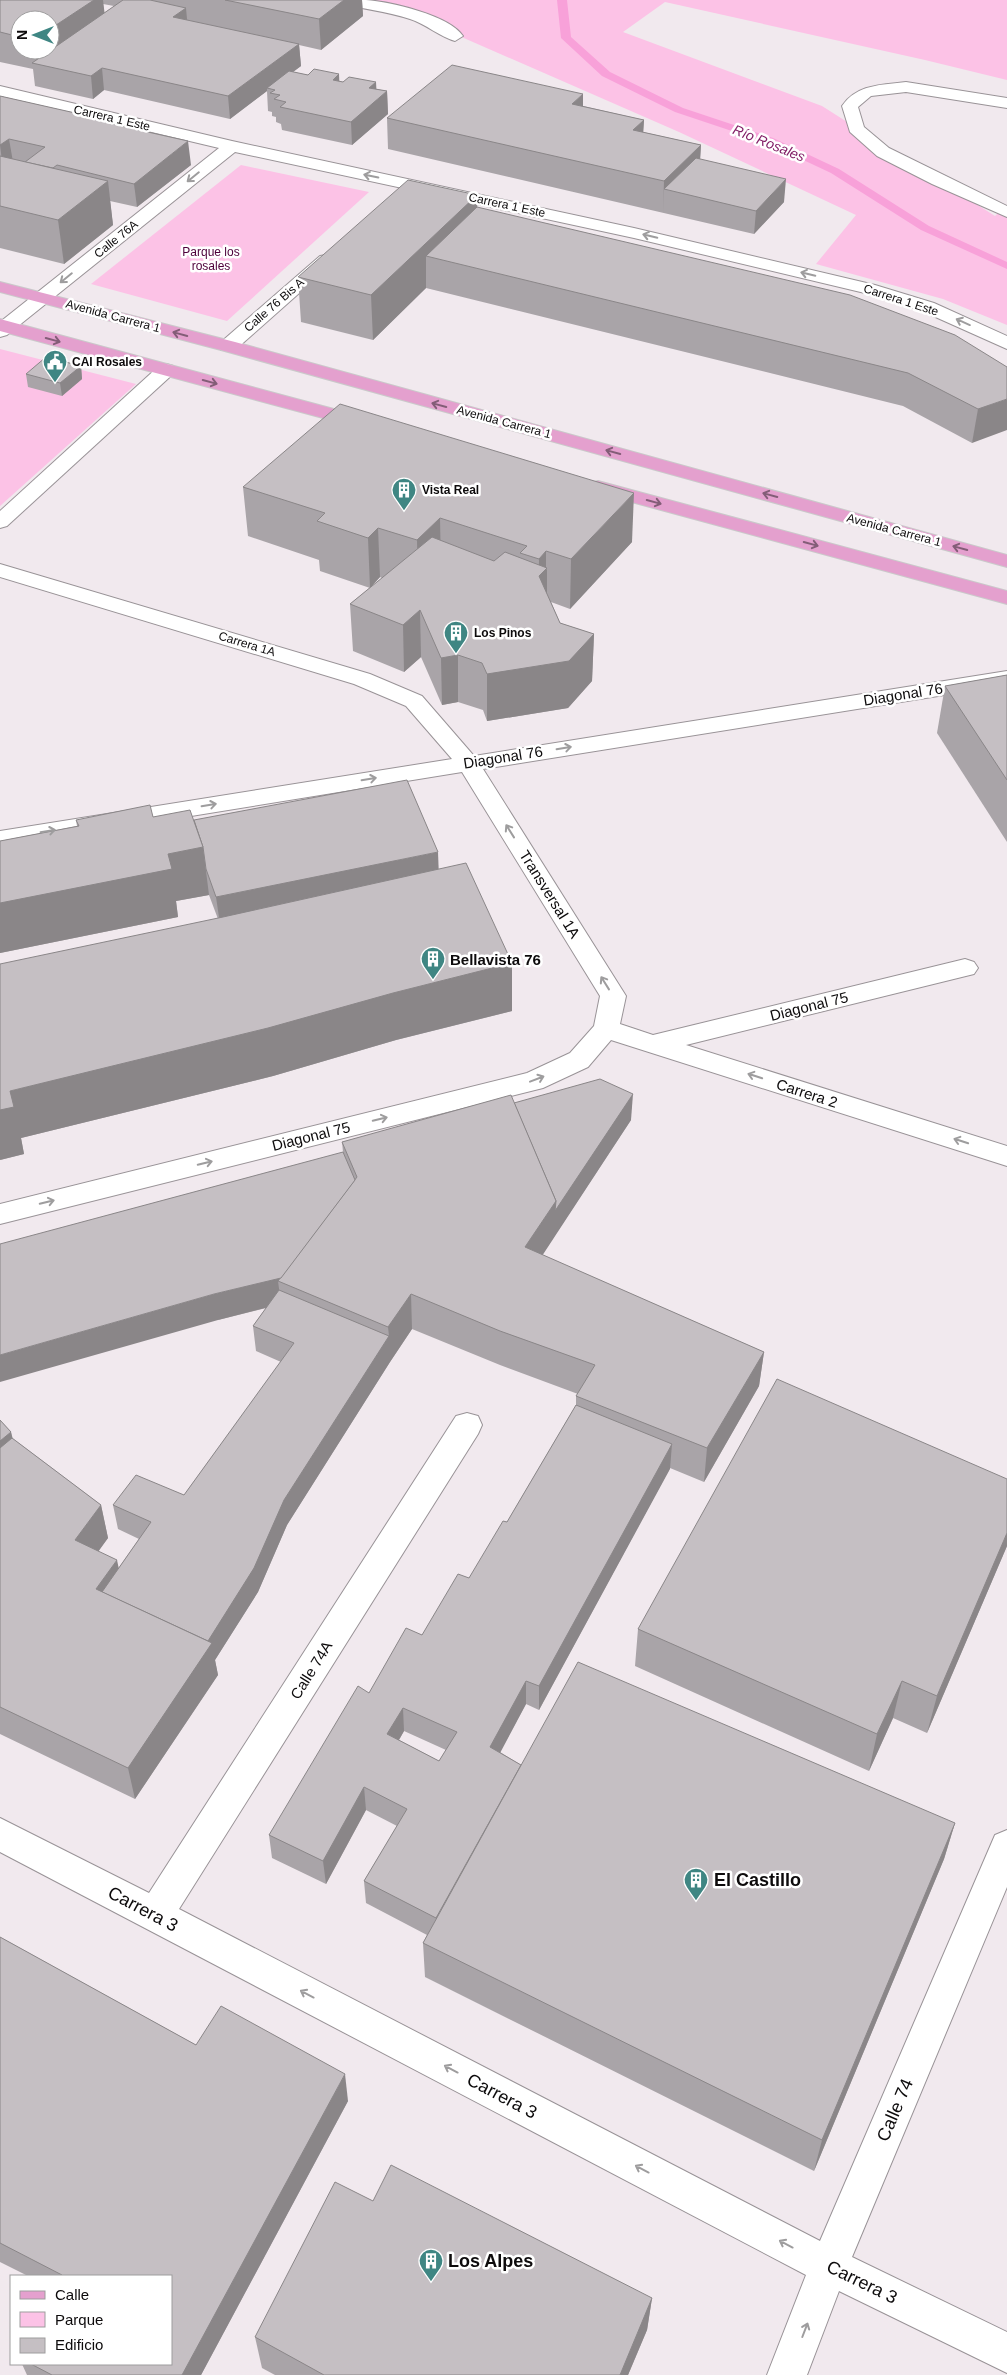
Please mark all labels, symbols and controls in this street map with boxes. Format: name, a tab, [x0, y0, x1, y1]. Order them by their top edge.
north arrow	[10, 10, 60, 60]
text: N	[14, 30, 30, 40]
street label: Carrera 1 Este	[72, 102, 152, 134]
water label: Río Rosales	[731, 121, 807, 165]
one-way arrow	[187, 171, 200, 182]
one-way arrow	[364, 171, 380, 180]
street label: Carrera 1 Este	[467, 190, 547, 220]
street label: Calle 76A	[91, 217, 141, 261]
one-way arrow	[642, 231, 658, 241]
park label: Parque los rosales	[182, 245, 240, 273]
one-way arrow	[800, 269, 816, 278]
one-way arrow	[60, 272, 73, 283]
street label: Calle 76 Bis A	[241, 275, 307, 335]
street label: Carrera 1 Este	[862, 281, 941, 319]
street label: Avenida Carrera 1	[64, 297, 162, 335]
one-way arrow	[956, 317, 971, 327]
one-way arrow	[173, 329, 189, 338]
one-way arrow	[44, 335, 60, 345]
public building icon: CAI Rosales	[42, 349, 68, 383]
place label: CAI Rosales	[72, 355, 142, 369]
one-way arrow	[201, 378, 217, 387]
one-way arrow	[432, 399, 448, 409]
street label: Avenida Carrera 1	[455, 403, 553, 441]
one-way arrow	[605, 447, 621, 457]
building icon: Vista Real	[391, 477, 417, 511]
place label: Vista Real	[422, 483, 479, 497]
one-way arrow	[762, 490, 778, 500]
one-way arrow	[645, 497, 661, 507]
street label: Avenida Carrera 1	[845, 511, 943, 549]
one-way arrow	[802, 540, 818, 549]
one-way arrow	[952, 543, 968, 552]
building icon: Los Pinos	[443, 620, 469, 654]
place label: Los Pinos	[474, 626, 532, 640]
street label: Carrera 1A	[217, 629, 277, 659]
street label: Diagonal 76	[862, 679, 944, 709]
street label: Diagonal 76	[462, 742, 544, 772]
one-way arrow	[556, 742, 572, 752]
one-way arrow	[361, 774, 377, 784]
one-way arrow	[200, 800, 216, 810]
one-way arrow	[505, 824, 515, 838]
one-way arrow	[40, 826, 56, 836]
street label: Transversal 1A	[516, 847, 584, 941]
building icon: Bellavista 76	[420, 946, 446, 980]
place label: Bellavista 76	[450, 951, 541, 968]
one-way arrow	[600, 977, 610, 991]
street label: Diagonal 75	[768, 988, 850, 1024]
one-way arrow	[748, 1071, 764, 1081]
one-way arrow	[529, 1074, 544, 1083]
street label: Carrera 2	[774, 1075, 840, 1111]
one-way arrow	[371, 1114, 387, 1123]
street label: Diagonal 75	[270, 1118, 352, 1154]
one-way arrow	[953, 1136, 969, 1146]
one-way arrow	[196, 1158, 212, 1167]
one-way arrow	[39, 1197, 55, 1206]
street label: Calle 74A	[287, 1638, 335, 1702]
building icon: El Castillo	[683, 1867, 709, 1901]
place label: El Castillo	[714, 1870, 801, 1890]
street label: Carrera 3	[105, 1882, 181, 1936]
one-way arrow	[300, 1989, 315, 1998]
one-way arrow	[444, 2064, 459, 2074]
street label: Carrera 3	[464, 2069, 540, 2123]
street label: Calle 74	[873, 2076, 917, 2144]
one-way arrow	[635, 2164, 650, 2173]
one-way arrow	[779, 2239, 794, 2248]
building icon: Los Alpes	[418, 2248, 444, 2282]
place label: Los Alpes	[448, 2251, 533, 2271]
street label: Carrera 3	[823, 2256, 901, 2308]
legend	[10, 2275, 172, 2365]
text: Calle	[55, 2286, 89, 2303]
text: Parque	[55, 2311, 103, 2328]
one-way arrow	[801, 2322, 810, 2337]
text: Edificio	[55, 2336, 103, 2353]

